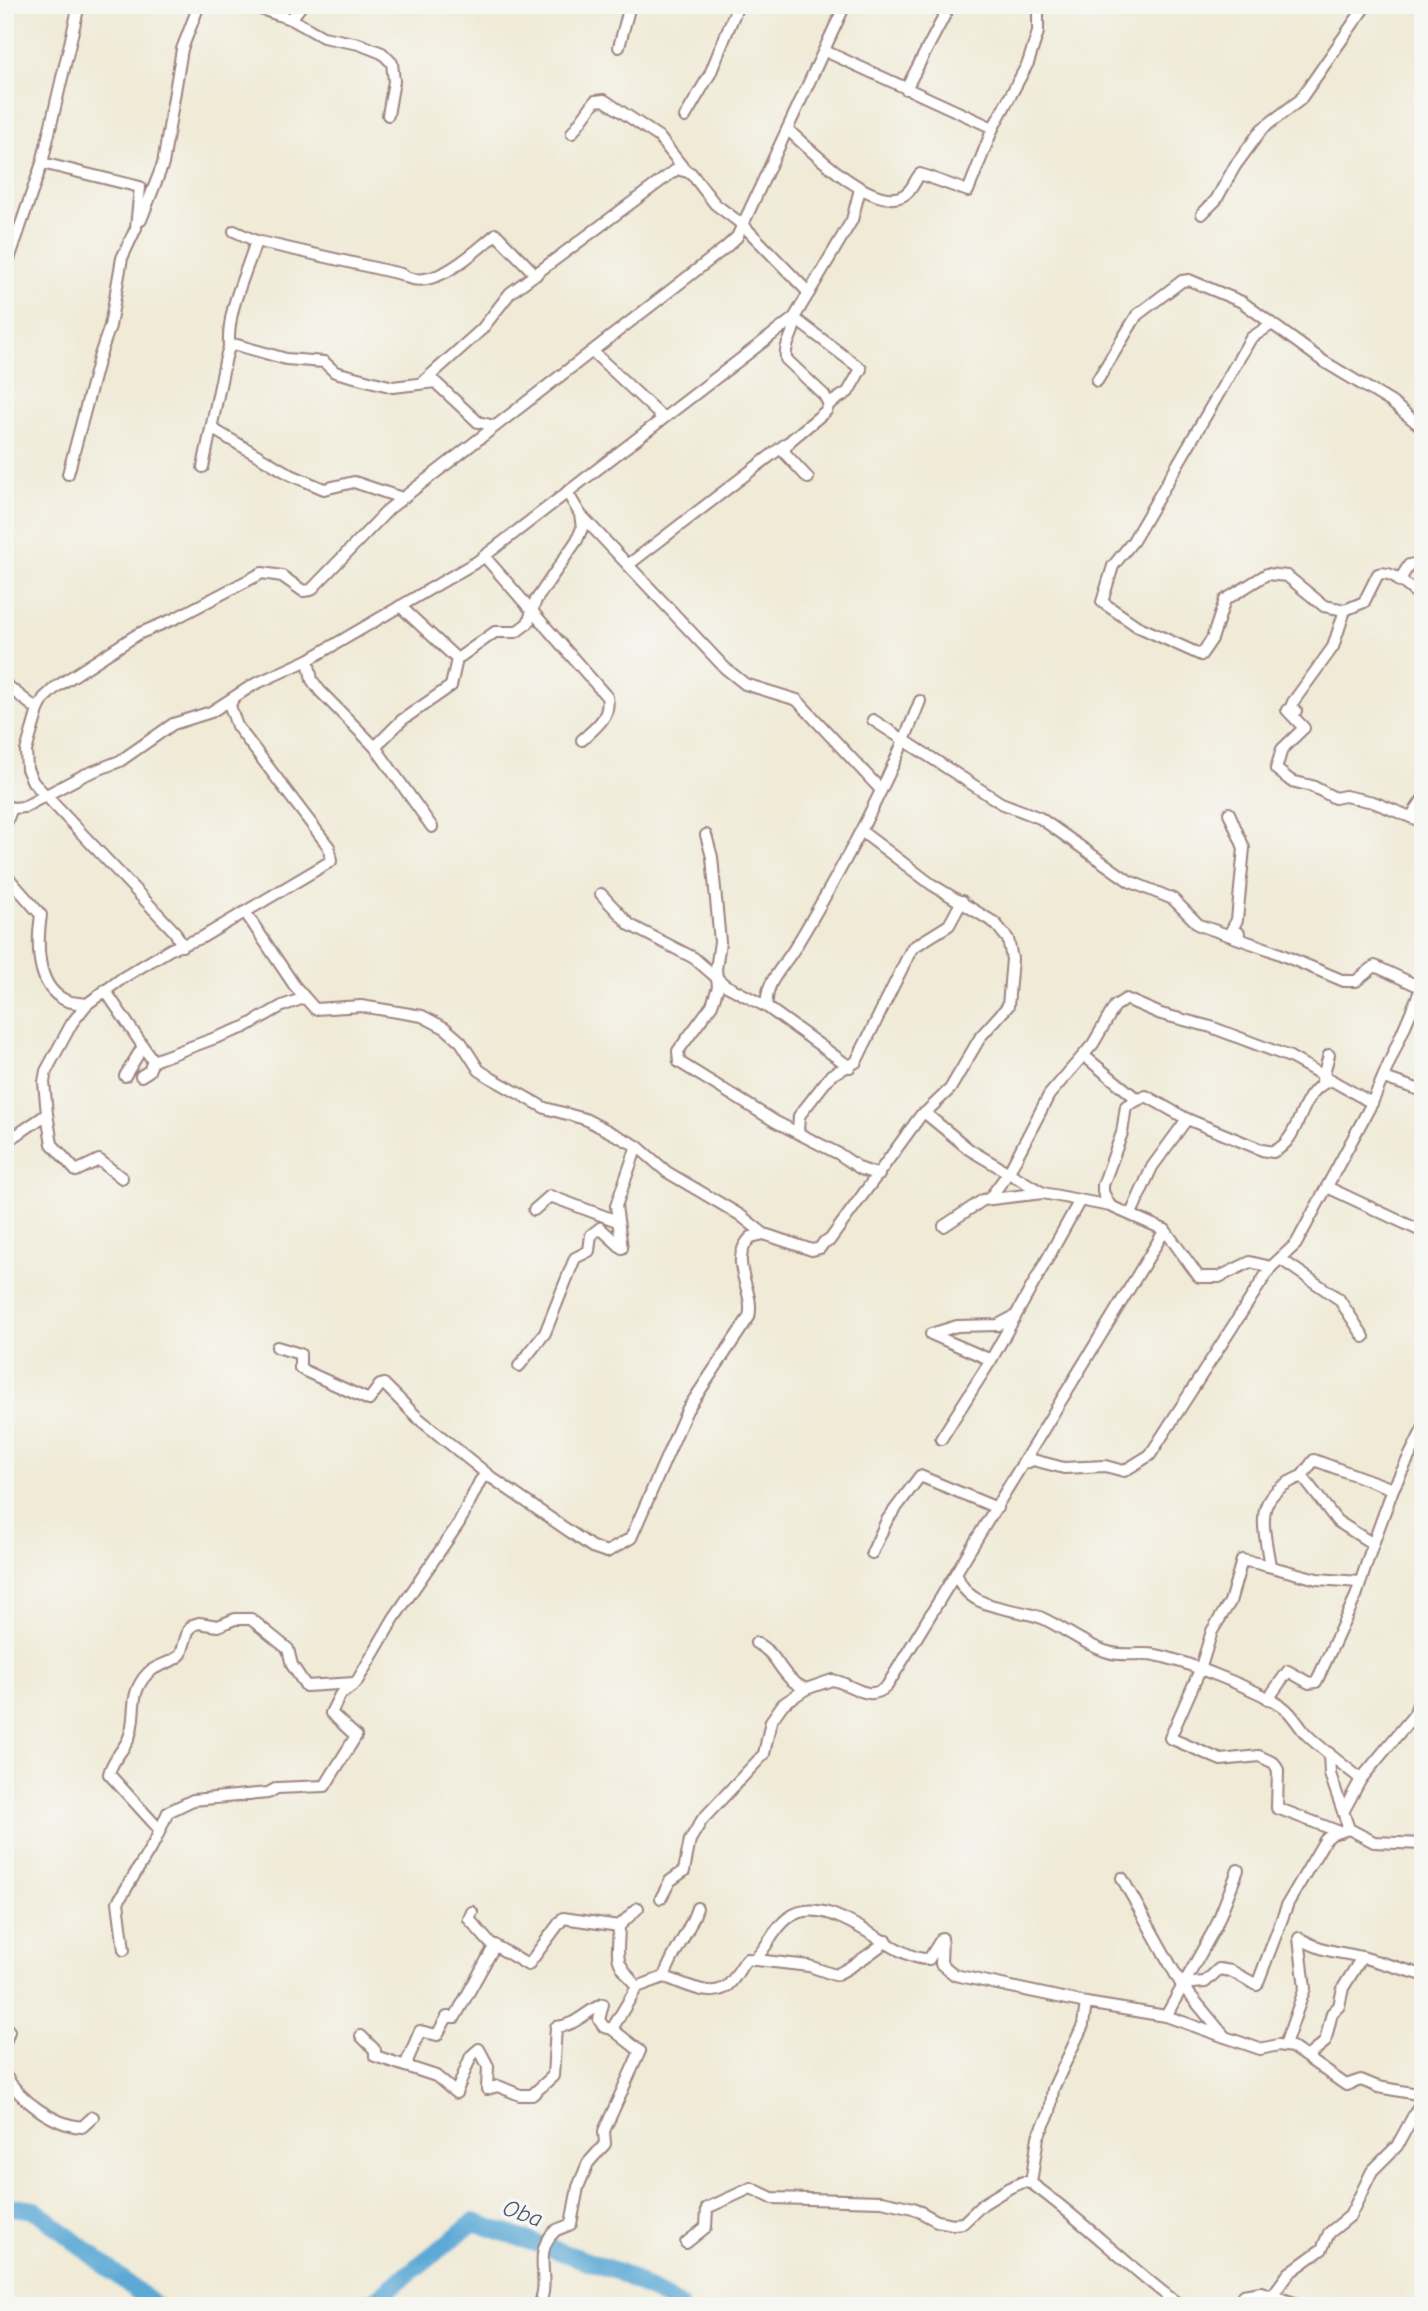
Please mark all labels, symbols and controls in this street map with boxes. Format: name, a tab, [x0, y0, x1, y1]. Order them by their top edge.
water label: Oba	[499, 2193, 547, 2233]

